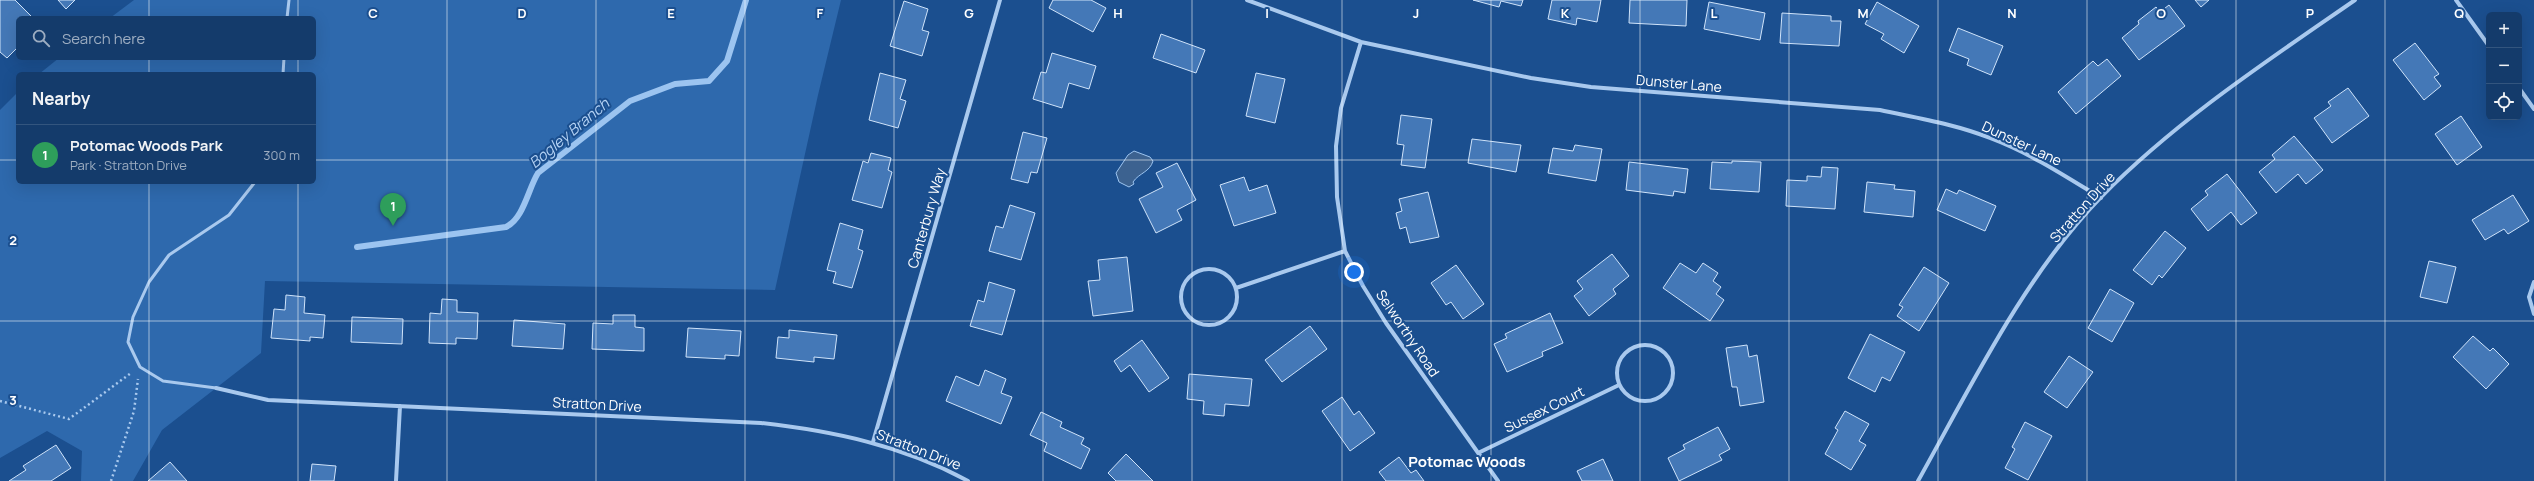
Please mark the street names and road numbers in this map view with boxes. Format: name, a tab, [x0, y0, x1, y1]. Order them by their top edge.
street label: Dunster Lane	[1635, 70, 1723, 96]
street label: Dunster Lane	[1979, 116, 2065, 170]
street label: Canterbury Way	[903, 165, 950, 270]
street label: Stratton Drive	[2045, 167, 2119, 247]
street label: Selworthy Road	[1372, 286, 1444, 380]
street label: Sussex Court	[1501, 381, 1588, 437]
street label: Stratton Drive	[552, 392, 642, 416]
street label: Stratton Drive	[874, 424, 964, 474]

